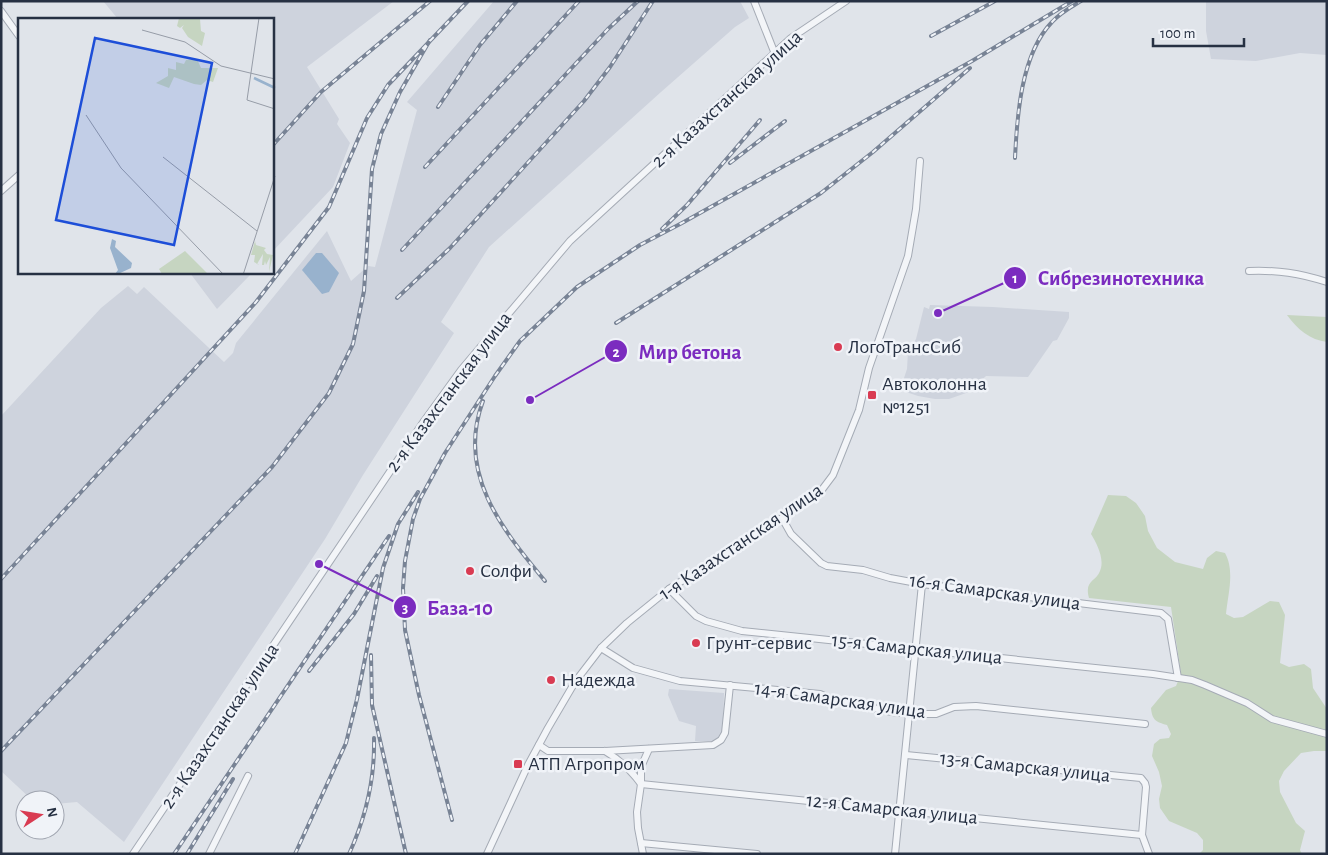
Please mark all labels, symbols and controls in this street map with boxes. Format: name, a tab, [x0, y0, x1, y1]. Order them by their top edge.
scale bar	[1153, 15, 1244, 47]
inset map	[18, 18, 274, 274]
street label: 2-я Казахстанская улица	[648, 26, 806, 172]
text: 100 m	[1160, 26, 1195, 41]
callout: Сибрезинотехника	[1003, 260, 1214, 296]
text: Сибрезинотехника	[1038, 268, 1204, 289]
text: 1	[1012, 271, 1018, 286]
street label: 2-я Казахстанская улица	[382, 308, 516, 476]
callout: Мир бетона	[604, 333, 752, 369]
place label: ЛогоТрансСиб	[848, 337, 961, 357]
marker: ЛогоТрансСиб	[832, 341, 844, 353]
text: Мир бетона	[638, 342, 742, 363]
text: 2	[612, 345, 620, 360]
place label: Автоколонна №1251	[882, 374, 987, 417]
marker: Автоколонна №1251	[866, 389, 878, 401]
street label: 1-я Казахстанская улица	[656, 480, 826, 604]
place label: Солфи	[480, 561, 532, 581]
marker: Солфи	[464, 565, 476, 577]
street label: 16-я Самарская улица	[908, 570, 1082, 614]
callout: База-10	[392, 589, 503, 625]
text: База-10	[427, 598, 493, 619]
text: 3	[402, 601, 408, 616]
street label: 15-я Самарская улица	[831, 630, 1003, 668]
place label: Грунт-сервис	[706, 633, 812, 653]
marker: Грунт-сервис	[690, 637, 702, 649]
street label: 2-я Казахстанская улица	[157, 640, 283, 812]
place label: Надежда	[561, 670, 635, 690]
marker: Надежда	[545, 674, 557, 686]
street label: 14-я Самарская улица	[753, 678, 927, 722]
street label: 13-я Самарская улица	[939, 748, 1111, 786]
place label: АТП Агропром	[528, 754, 645, 774]
marker: АТП Агропром	[512, 758, 524, 770]
north arrow	[15, 790, 65, 840]
street label: 12-я Самарская улица	[805, 790, 979, 828]
text: N	[44, 806, 60, 819]

